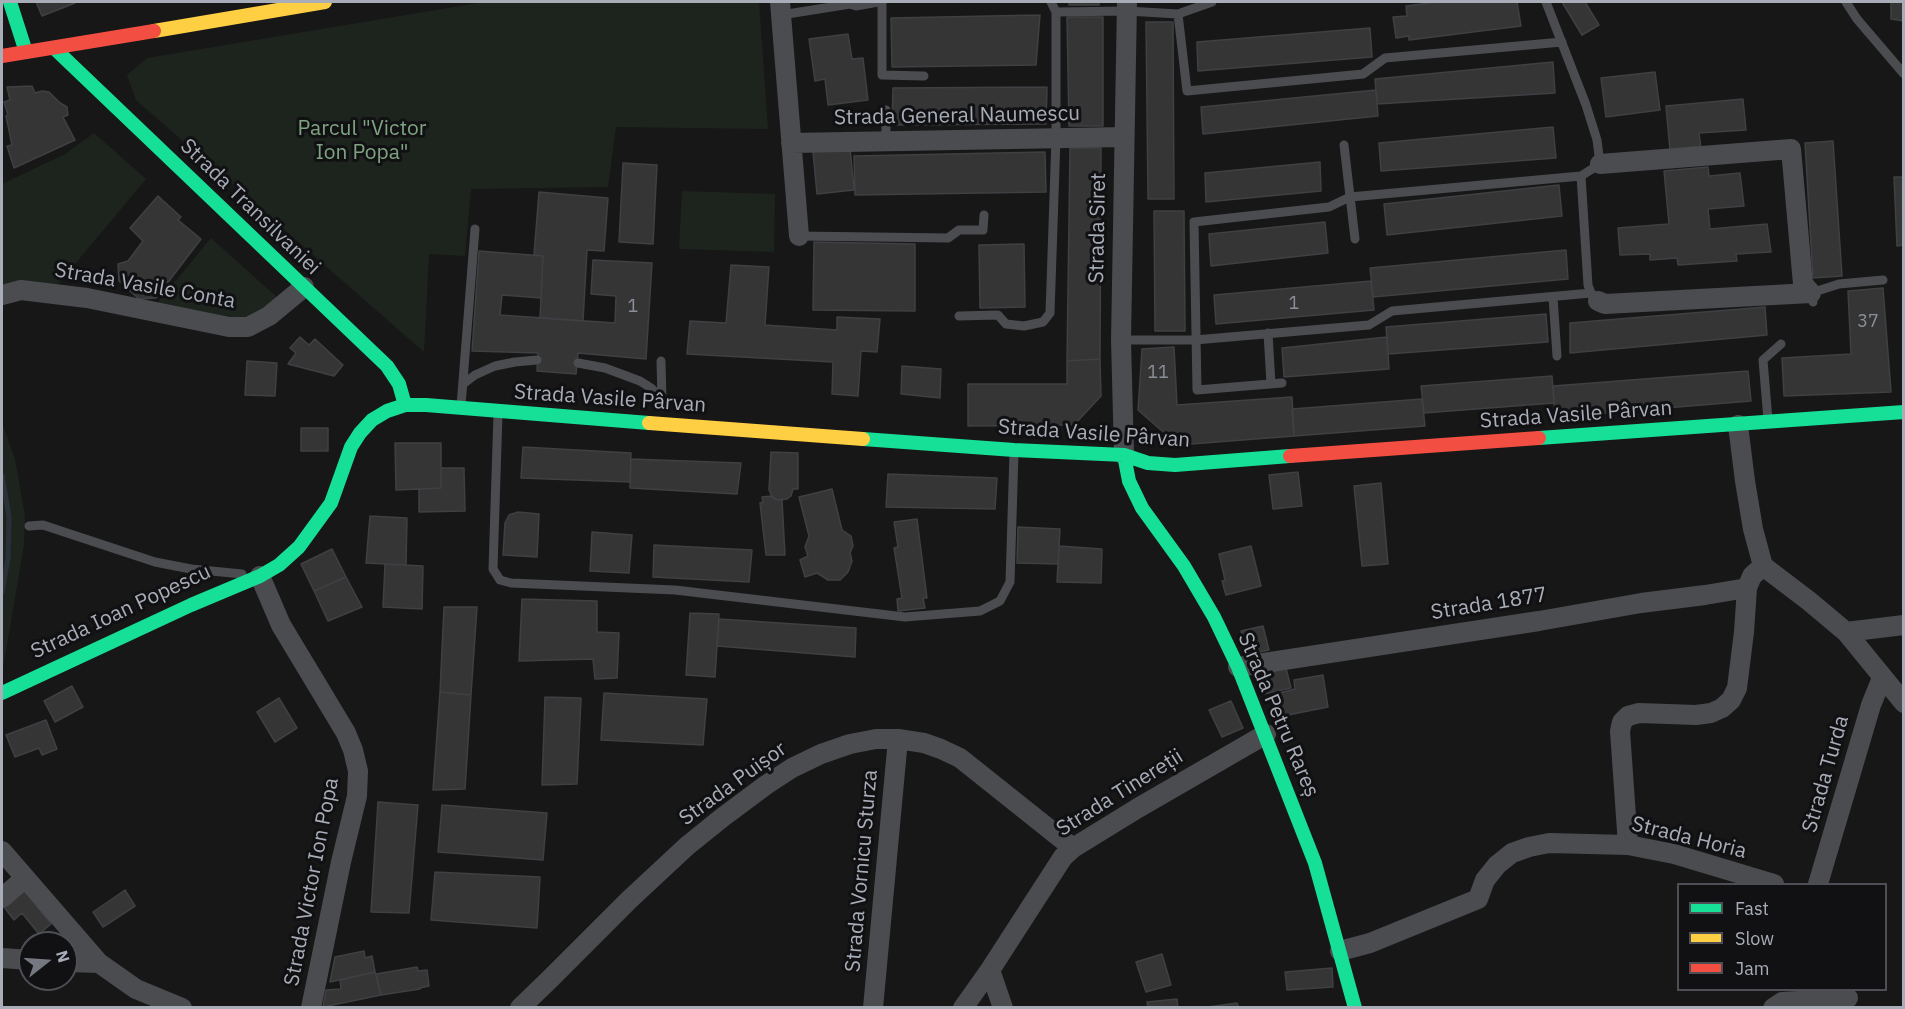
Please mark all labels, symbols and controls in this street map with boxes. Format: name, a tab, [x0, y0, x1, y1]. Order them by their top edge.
street label: Strada General Naumescu	[834, 101, 1080, 131]
park label: Parcul "Victor Ion Popa"	[298, 116, 426, 166]
street label: Strada Transilvaniei	[175, 134, 325, 280]
street label: Strada Siret	[1084, 172, 1112, 284]
street label: Strada Vasile Conta	[53, 258, 237, 314]
house number: 1	[1289, 293, 1299, 315]
house number: 1	[628, 296, 638, 318]
house number: 37	[1857, 311, 1879, 333]
house number: 11	[1147, 362, 1169, 384]
street label: Strada Vasile Pârvan	[513, 380, 707, 418]
street label: Strada Vasile Pârvan	[1479, 396, 1673, 434]
street label: Strada Vasile Pârvan	[997, 415, 1191, 453]
street label: Strada Ioan Popescu	[27, 559, 215, 665]
street label: Strada 1877	[1429, 582, 1549, 626]
street label: Strada Petru Rareș	[1232, 629, 1324, 801]
street label: Strada Turda	[1797, 713, 1855, 835]
street label: Strada Puișor	[674, 737, 792, 831]
street label: Strada Tinereții	[1052, 744, 1188, 842]
street label: Strada Vornicu Sturza	[841, 769, 883, 973]
street label: Strada Victor Ion Popa	[279, 776, 345, 988]
street label: Strada Horia	[1629, 812, 1749, 864]
legend	[1677, 883, 1887, 991]
text: Fast	[1735, 897, 1769, 920]
text: Slow	[1735, 927, 1774, 950]
north arrow	[18, 931, 78, 991]
text: N	[52, 948, 75, 965]
text: Jam	[1735, 957, 1770, 980]

